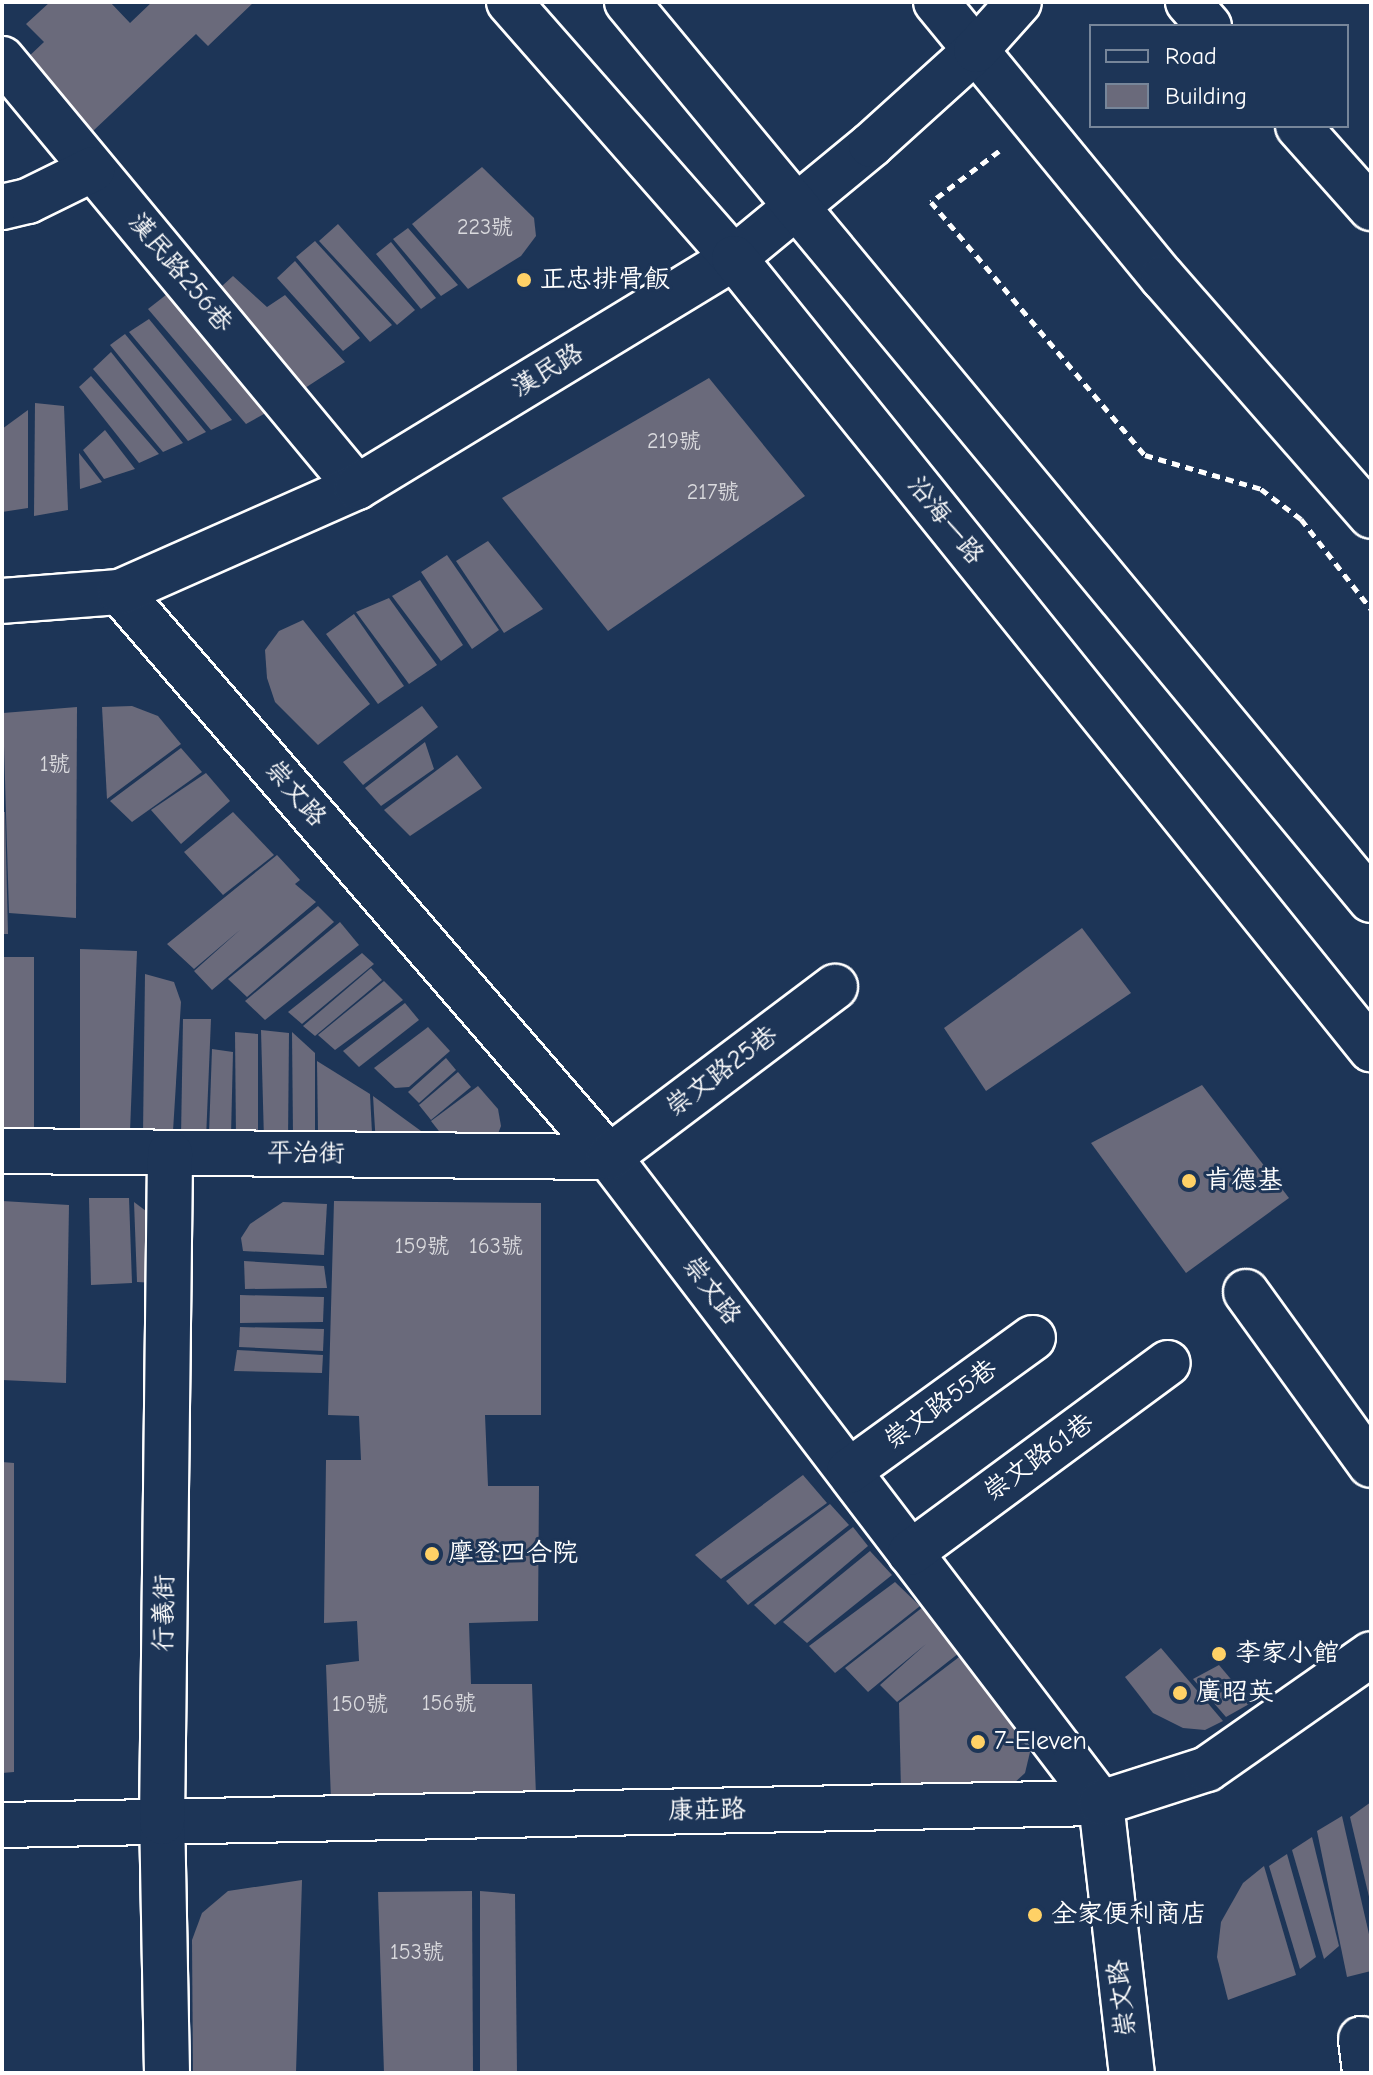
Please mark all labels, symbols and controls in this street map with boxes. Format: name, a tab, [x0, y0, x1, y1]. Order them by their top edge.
legend	[1089, 24, 1349, 128]
text: Road	[1165, 42, 1217, 70]
text: Building	[1165, 82, 1247, 110]
street label: 漢民路256巷	[121, 207, 239, 339]
house number: 223號	[457, 215, 513, 241]
place label: 正忠排骨飯	[540, 264, 670, 296]
marker: 正忠排骨飯	[515, 271, 533, 289]
street label: 漢民路	[507, 338, 589, 404]
house number: 219號	[647, 429, 701, 455]
street label: 沿海一路	[900, 471, 990, 571]
house number: 217號	[687, 480, 739, 506]
house number: 1號	[40, 752, 70, 778]
street label: 崇文路	[258, 754, 332, 834]
street label: 崇文路25巷	[660, 1020, 784, 1124]
street label: 平治街	[267, 1138, 345, 1170]
place label: 肯德基	[1205, 1165, 1283, 1197]
marker: 肯德基	[1180, 1172, 1198, 1190]
house number: 159號	[395, 1234, 449, 1260]
house number: 163號	[469, 1234, 523, 1260]
street label: 崇文路	[675, 1250, 747, 1332]
street label: 崇文路55巷	[878, 1354, 1004, 1456]
street label: 崇文路61巷	[978, 1408, 1100, 1508]
place label: 摩登四合院	[448, 1538, 578, 1570]
marker: 摩登四合院	[423, 1545, 441, 1563]
street label: 行義街	[149, 1574, 181, 1652]
place label: 李家小館	[1235, 1638, 1339, 1670]
marker: 李家小館	[1210, 1645, 1228, 1663]
place label: 廣昭英	[1196, 1677, 1274, 1709]
marker: 廣昭英	[1171, 1684, 1189, 1702]
house number: 156號	[422, 1691, 476, 1717]
house number: 150號	[332, 1692, 388, 1718]
place label: 7-Eleven	[994, 1726, 1087, 1758]
marker: 7-Eleven	[969, 1733, 987, 1751]
street label: 康莊路	[668, 1795, 746, 1827]
place label: 全家便利商店	[1051, 1899, 1207, 1931]
marker: 全家便利商店	[1026, 1906, 1044, 1924]
house number: 153號	[390, 1940, 444, 1966]
street label: 崇文路	[1103, 1957, 1143, 2039]

